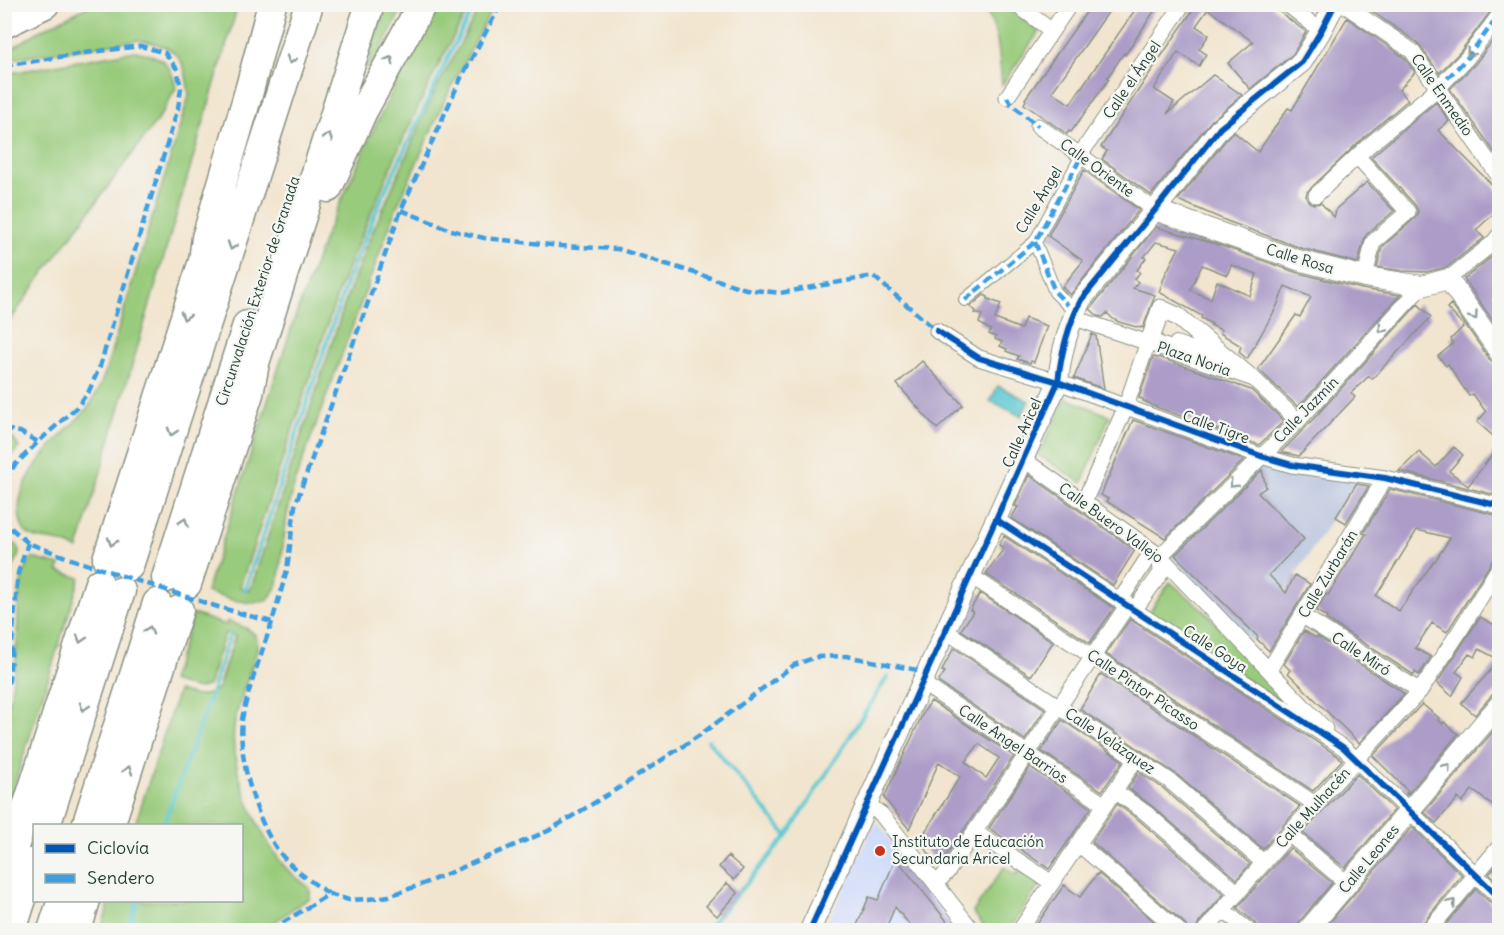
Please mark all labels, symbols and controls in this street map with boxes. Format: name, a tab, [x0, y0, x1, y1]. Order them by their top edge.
street label: Calle el Ángel	[1099, 37, 1165, 122]
one-way arrow	[1467, 46, 1478, 57]
street label: Calle Enmedio	[1407, 50, 1478, 139]
one-way arrow	[286, 54, 299, 65]
one-way arrow	[383, 55, 394, 66]
one-way arrow	[320, 132, 333, 143]
street label: Calle Oriente	[1056, 134, 1138, 201]
street label: Calle Ángel	[1011, 163, 1066, 237]
street label: Circunvalación Exterior de Granada	[211, 173, 304, 408]
street label: Calle Rosa	[1264, 239, 1337, 278]
one-way arrow	[227, 240, 239, 251]
one-way arrow	[1467, 309, 1478, 320]
one-way arrow	[180, 310, 192, 321]
one-way arrow	[1379, 322, 1390, 333]
street label: Plaza Noria	[1155, 337, 1234, 380]
street label: Calle Jazmín	[1269, 372, 1342, 447]
street label: Calle Aricel	[998, 395, 1045, 471]
street label: Calle Tigre	[1180, 406, 1252, 447]
one-way arrow	[167, 426, 179, 437]
one-way arrow	[1229, 477, 1240, 488]
street label: Calle Buero Vallejo	[1055, 478, 1168, 567]
one-way arrow	[176, 517, 189, 528]
street label: Calle Zurbarán	[1294, 526, 1362, 621]
one-way arrow	[107, 536, 120, 547]
street label: Calle Goya	[1179, 621, 1251, 677]
one-way arrow	[142, 625, 154, 636]
street label: Calle Miró	[1328, 627, 1394, 680]
one-way arrow	[76, 633, 88, 644]
street label: Calle Pintor Picasso	[1084, 645, 1203, 734]
street label: Calle Angel Barrios	[955, 700, 1072, 787]
one-way arrow	[79, 701, 91, 712]
street label: Calle Velázquez	[1062, 703, 1159, 778]
street label: Calle Mulhacén	[1271, 763, 1354, 852]
one-way arrow	[1440, 763, 1451, 774]
one-way arrow	[121, 765, 133, 776]
street label: Calle Leones	[1334, 820, 1403, 897]
legend	[33, 824, 243, 902]
place label: Instituto de Educación Secundaria Aricel	[892, 832, 1044, 868]
text: Ciclovía	[87, 836, 149, 859]
marker: Instituto de Educación Secundaria Aricel	[873, 844, 887, 858]
text: Sendero	[87, 866, 155, 889]
one-way arrow	[1445, 899, 1456, 910]

